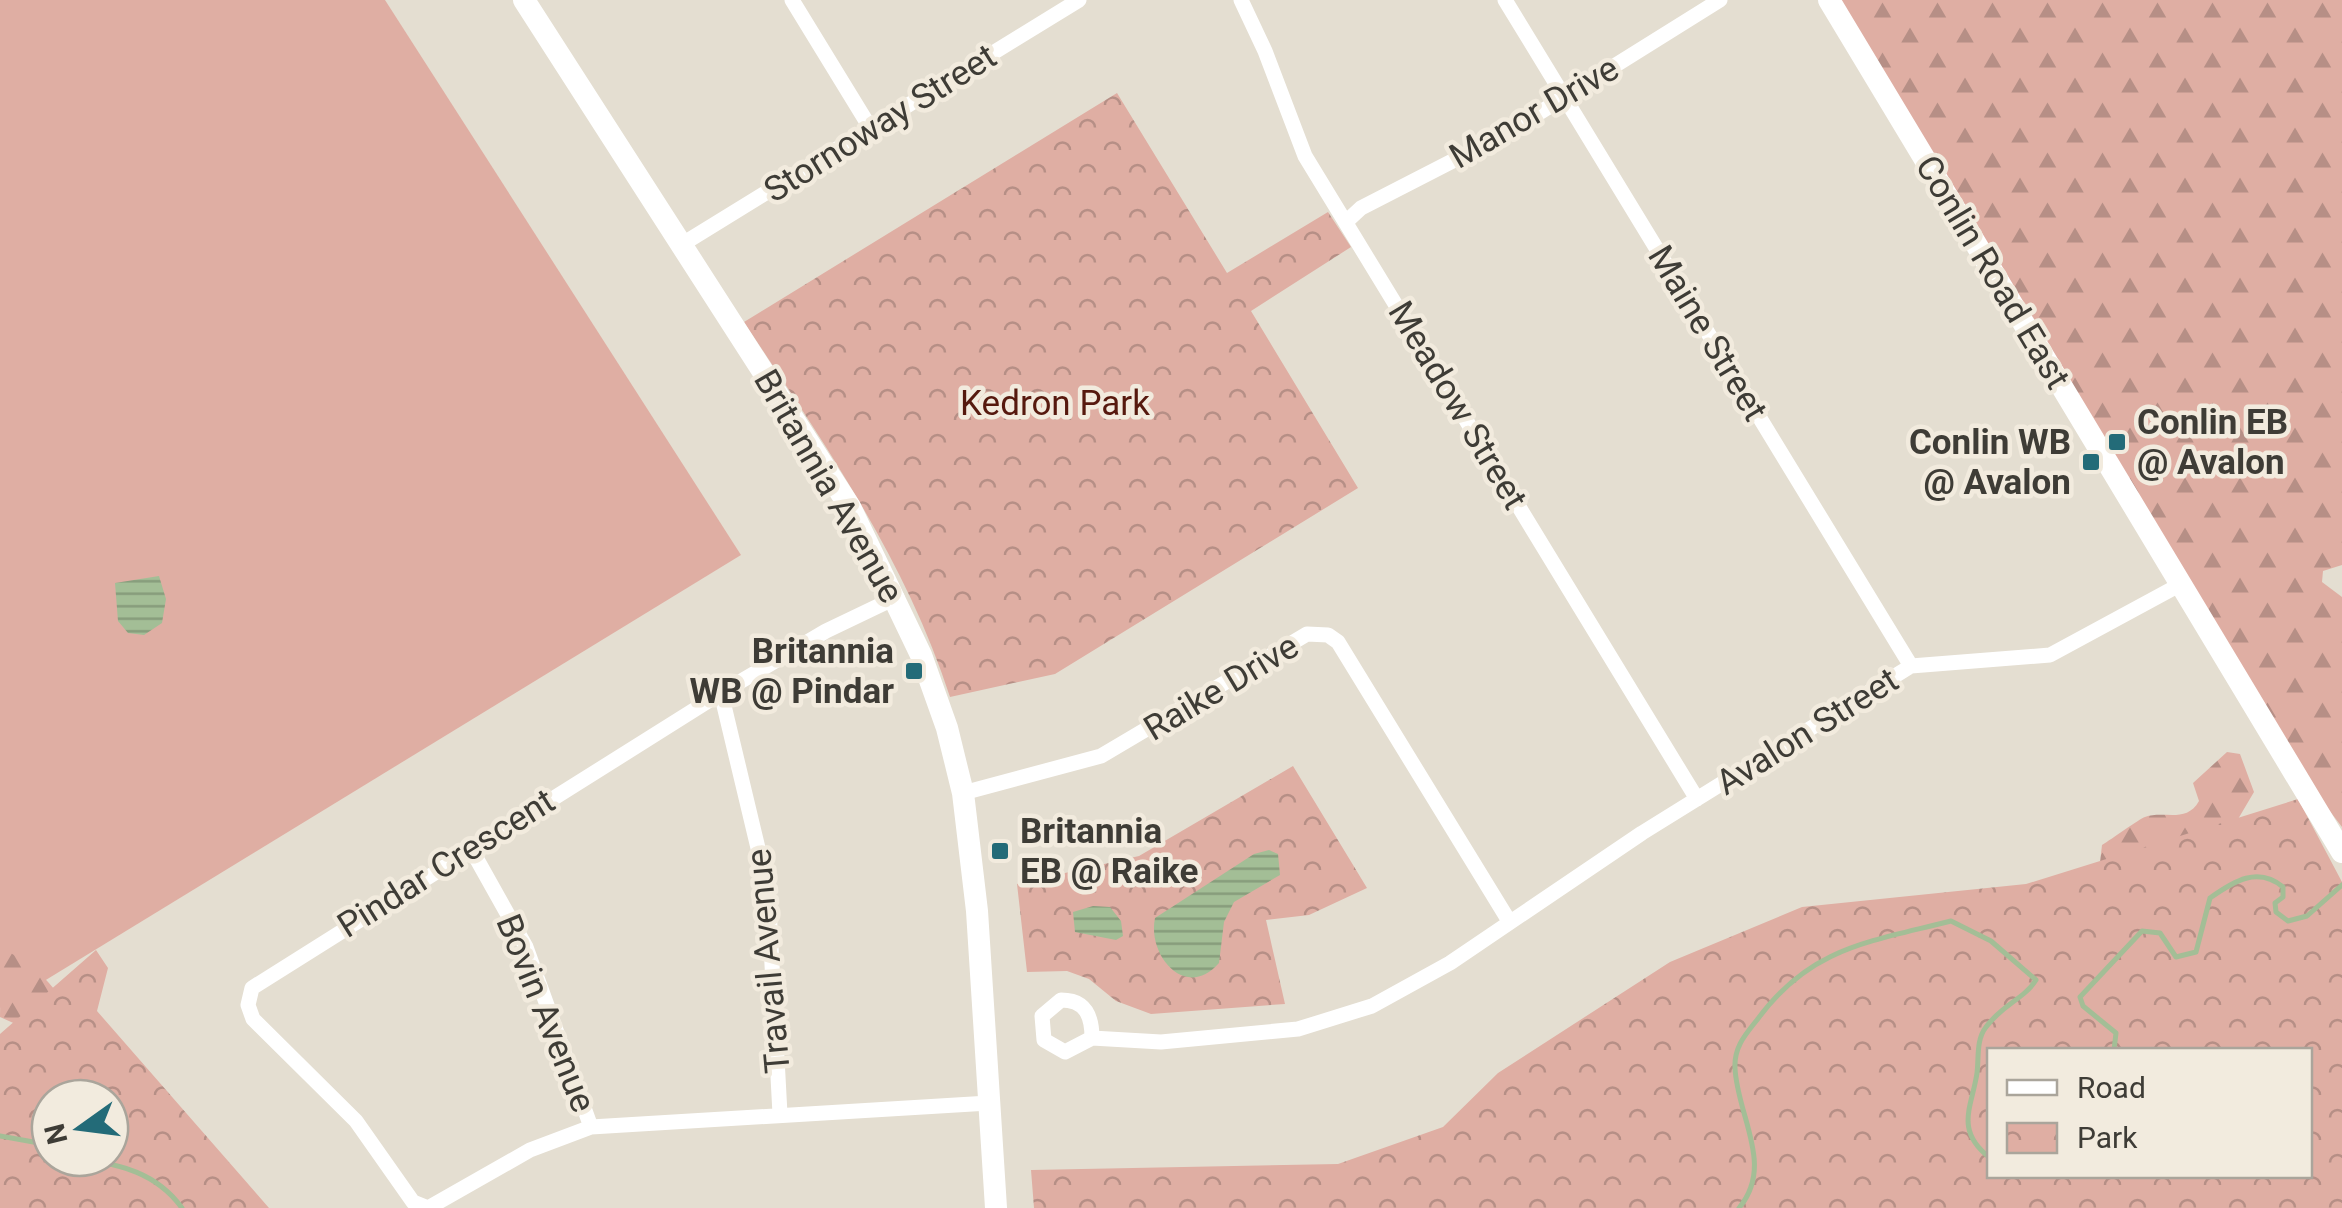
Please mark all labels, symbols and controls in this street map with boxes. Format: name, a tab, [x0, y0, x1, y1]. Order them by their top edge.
street label: Stornoway Street	[757, 36, 1004, 211]
street label: Manor Drive	[1443, 48, 1626, 177]
street label: Conlin Road East	[1907, 148, 2078, 396]
street label: Maine Street	[1639, 238, 1776, 428]
street label: Meadow Street	[1379, 294, 1536, 517]
street label: Britannia Avenue	[745, 363, 912, 610]
park label: Kedron Park	[960, 383, 1150, 424]
place label: Conlin EB @ Avalon	[2137, 402, 2288, 483]
place label: Conlin WB @ Avalon	[1909, 422, 2071, 503]
marker: Conlin EB @ Avalon	[2106, 431, 2128, 453]
marker: Conlin WB @ Avalon	[2080, 451, 2102, 473]
street label: Raike Drive	[1137, 625, 1306, 749]
place label: Britannia WB @ Pindar	[690, 631, 894, 712]
street label: Avalon Street	[1709, 659, 1906, 804]
marker: Britannia WB @ Pindar	[903, 660, 925, 682]
street label: Pindar Crescent	[330, 780, 562, 946]
place label: Britannia EB @ Raike	[1020, 811, 1199, 892]
marker: Britannia EB @ Raike	[989, 840, 1011, 862]
street label: Travail Avenue	[738, 847, 799, 1075]
street label: Bovin Avenue	[487, 908, 604, 1118]
legend	[1987, 1048, 2312, 1178]
text: Road	[2077, 1070, 2146, 1105]
north arrow	[30, 1078, 130, 1178]
text: N	[38, 1120, 75, 1148]
text: Park	[2077, 1120, 2138, 1155]

